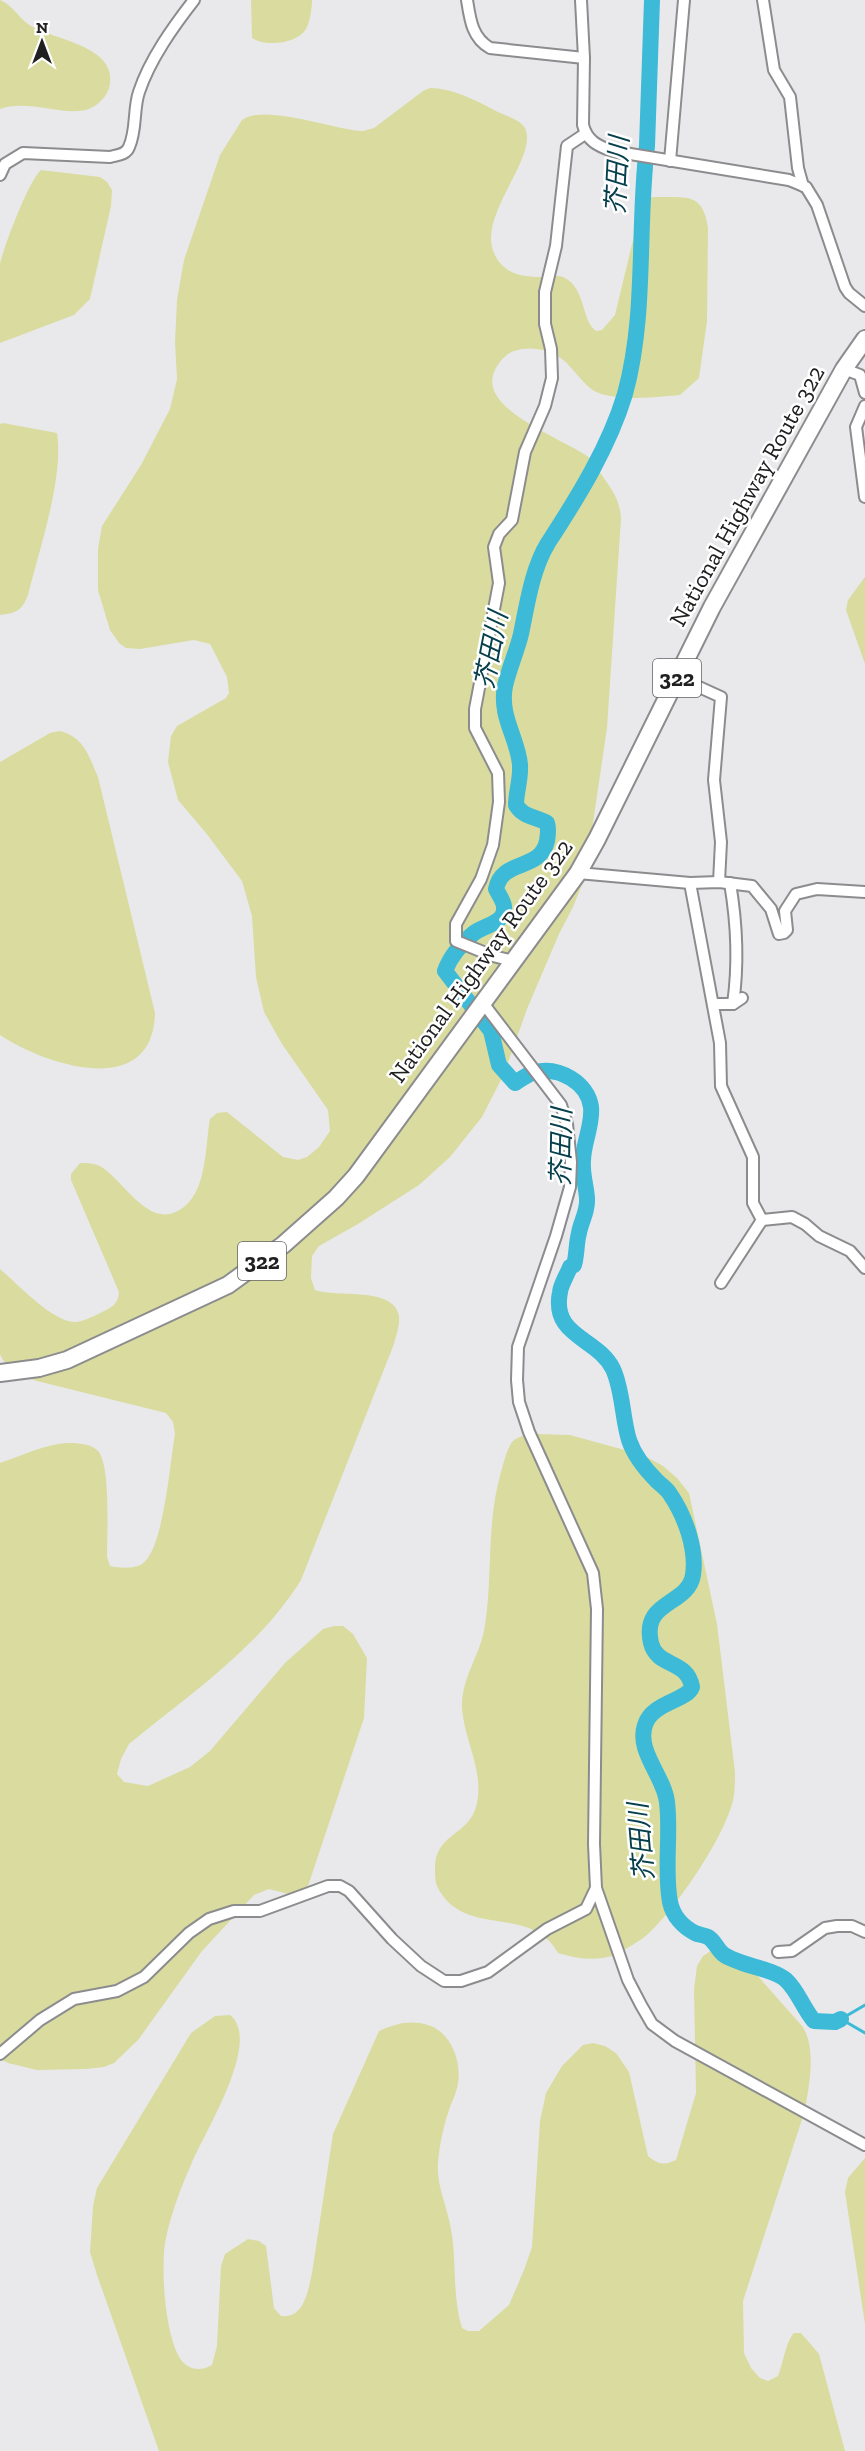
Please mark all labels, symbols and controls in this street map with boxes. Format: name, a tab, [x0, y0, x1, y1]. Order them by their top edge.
north arrow	[12, 12, 72, 72]
text: N	[36, 18, 48, 37]
water label: 芥田川	[599, 132, 635, 215]
street label: National Highway Route 322	[663, 360, 830, 631]
water label: 芥田川	[468, 606, 515, 691]
road number: 322	[653, 659, 701, 697]
street label: National Highway Route 322	[383, 833, 579, 1088]
water label: 芥田川	[544, 1105, 578, 1186]
road number: 322	[238, 1242, 286, 1280]
water label: 芥田川	[621, 1799, 660, 1882]

